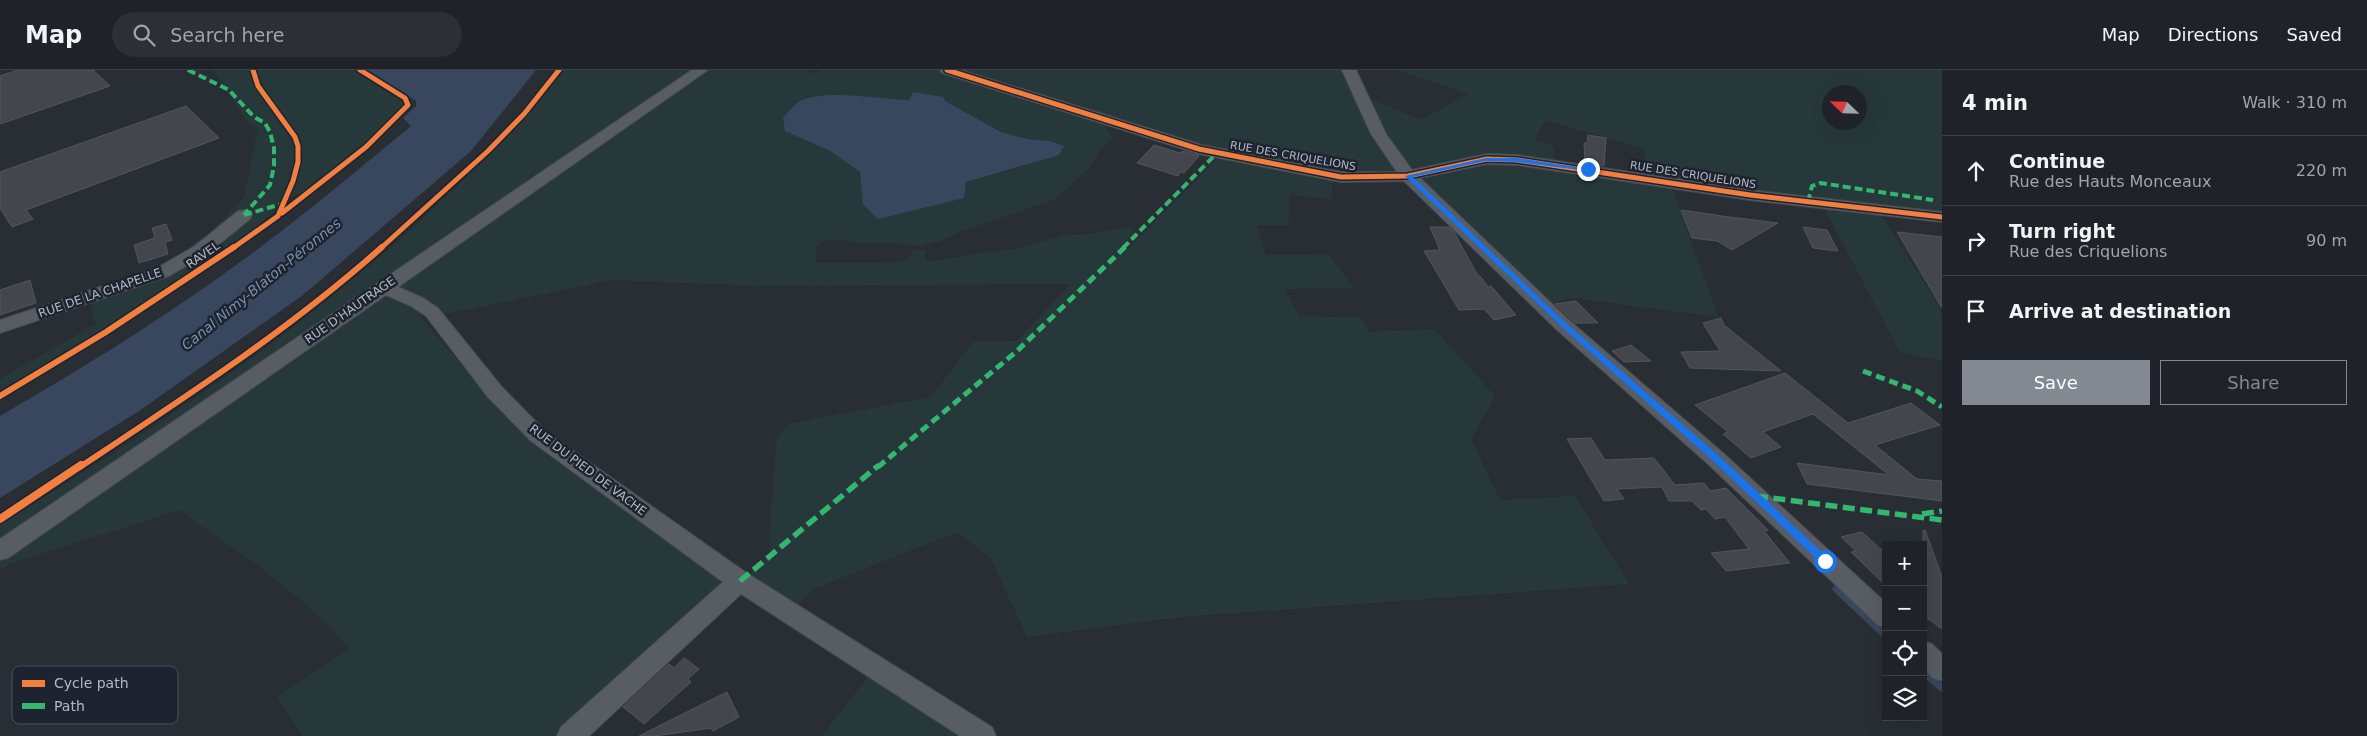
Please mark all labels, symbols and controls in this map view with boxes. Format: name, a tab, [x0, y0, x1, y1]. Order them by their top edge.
search box	[112, 12, 462, 57]
text: Map	[25, 21, 82, 49]
icon: search	[130, 21, 158, 49]
text: Search here	[170, 24, 284, 46]
text: Map	[2102, 24, 2140, 45]
text: Directions	[2168, 24, 2258, 45]
text: Saved	[2286, 24, 2342, 45]
north arrow	[1822, 85, 1867, 130]
text: 4 min	[1962, 91, 2028, 115]
text: Walk · 310 m	[2242, 93, 2347, 112]
street label: RUE DES CRIQUELIONS	[1229, 139, 1357, 173]
text: Continue	[2009, 150, 2105, 172]
icon: ahead	[1962, 157, 1990, 185]
route end	[1577, 158, 1600, 181]
street label: RUE DES CRIQUELIONS	[1629, 159, 1757, 191]
text: 220 m	[2296, 161, 2347, 180]
text: Rue des Hauts Monceaux	[2009, 172, 2211, 191]
water label: Canal Nimy-Blaton-Péronnes	[178, 215, 344, 353]
text: Turn right	[2009, 220, 2115, 242]
icon: right	[1962, 227, 1990, 255]
text: 90 m	[2306, 231, 2347, 250]
street label: RAVEL	[184, 238, 223, 272]
text: Rue des Criquelions	[2009, 242, 2167, 261]
street label: RUE DE LA CHAPELLE	[36, 265, 164, 321]
street label: RUE D'HAUTRAGE	[302, 274, 398, 346]
icon: arrive	[1962, 297, 1990, 325]
text: Arrive at destination	[2009, 300, 2231, 322]
button: Save	[1962, 360, 2150, 405]
button: Share	[2160, 360, 2347, 405]
street label: RUE DU PIED DE VACHE	[527, 421, 649, 519]
map controls	[1882, 541, 1927, 721]
button: +	[1882, 541, 1927, 586]
route start	[1814, 550, 1837, 573]
button: −	[1882, 586, 1927, 631]
button: locate	[1882, 631, 1927, 676]
legend	[12, 666, 178, 724]
text: Cycle path	[54, 675, 129, 691]
button: layers	[1882, 676, 1927, 721]
text: Path	[54, 698, 85, 714]

